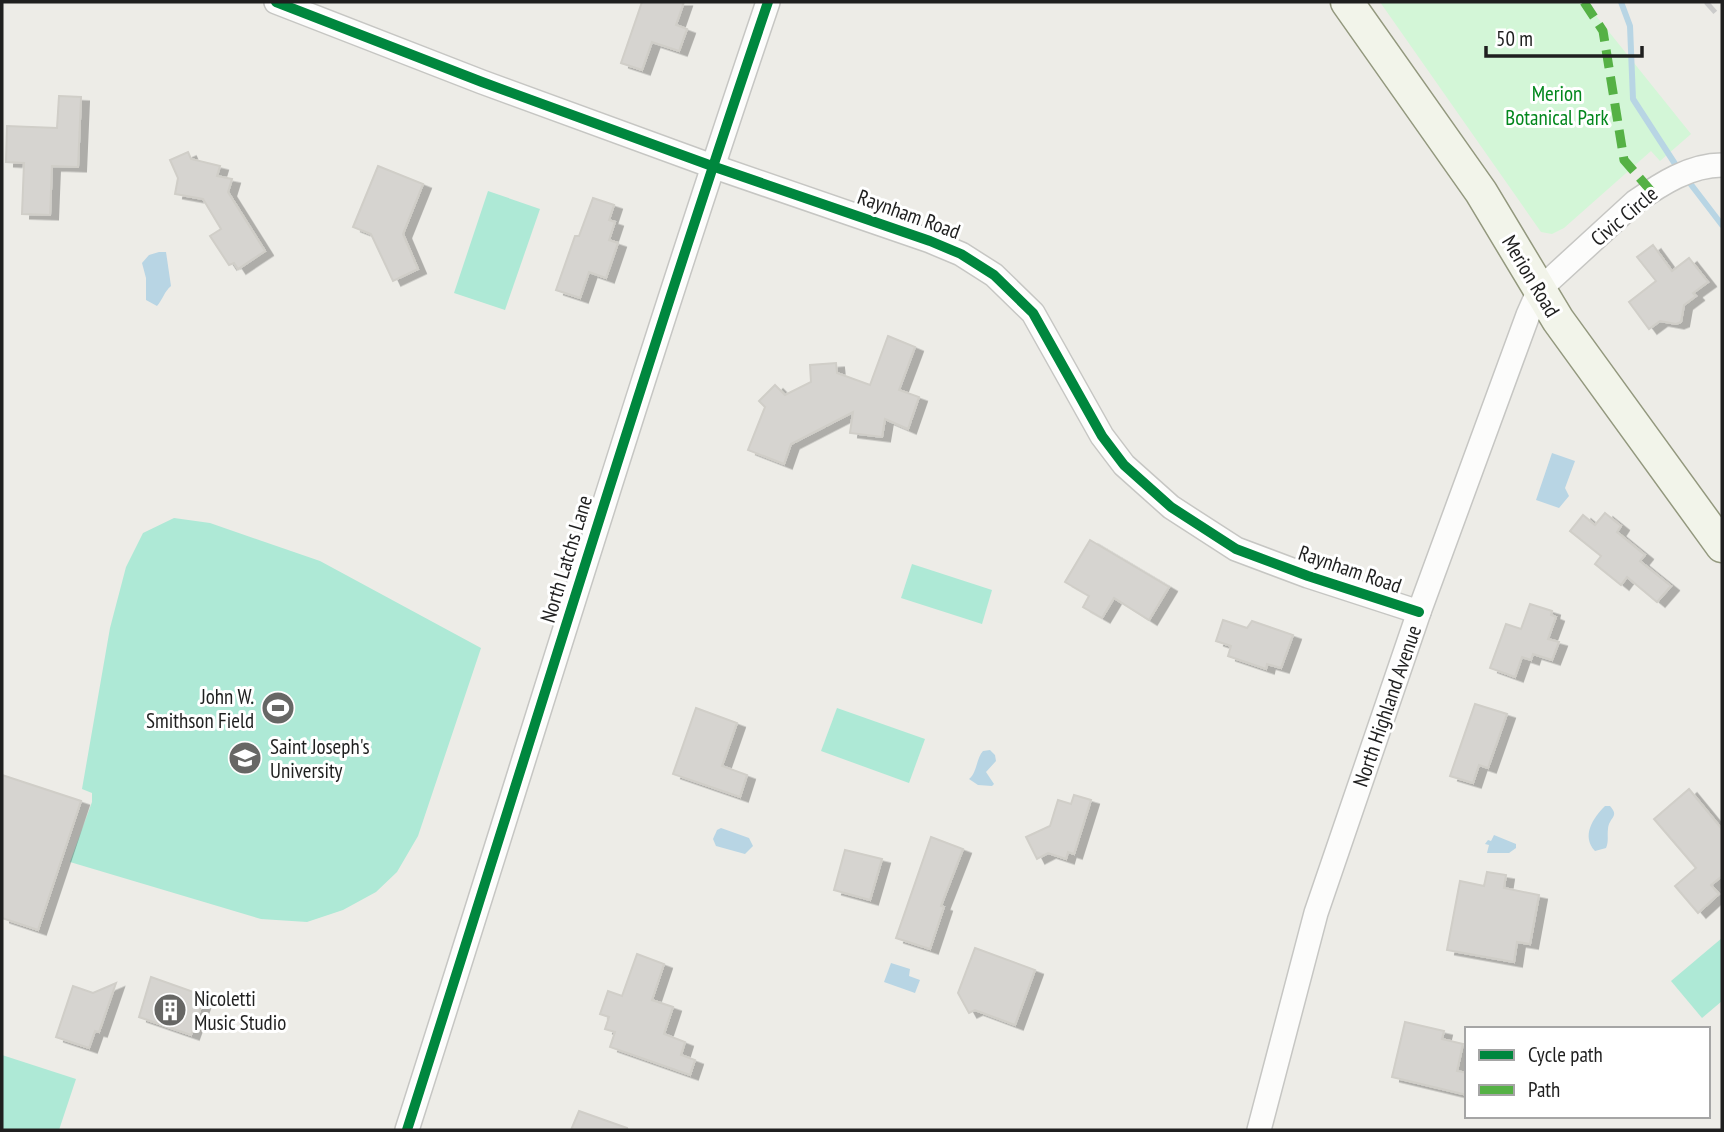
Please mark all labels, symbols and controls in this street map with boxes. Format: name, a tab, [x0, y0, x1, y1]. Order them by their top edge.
scale bar	[1486, 14, 1642, 58]
text: 50 m	[1496, 25, 1533, 52]
park label: Merion Botanical Park	[1505, 80, 1609, 131]
street label: Civic Circle	[1585, 180, 1663, 252]
street label: Raynham Road	[854, 183, 964, 245]
street label: Merion Road	[1496, 230, 1566, 322]
street label: North Latchs Lane	[534, 492, 598, 626]
street label: Raynham Road	[1295, 539, 1405, 599]
street label: North Highland Avenue	[1347, 622, 1427, 790]
place label: John W. Smithson Field	[146, 683, 254, 734]
sports icon: John W. Smithson Field	[259, 689, 297, 727]
place label: Saint Joseph's University	[270, 733, 369, 784]
school or university icon: Saint Joseph's University	[226, 739, 264, 777]
place label: Nicoletti Music Studio	[194, 985, 286, 1036]
building icon: Nicoletti Music Studio	[151, 991, 189, 1029]
legend	[1465, 1027, 1710, 1118]
text: Cycle path	[1528, 1041, 1603, 1068]
text: Path	[1528, 1076, 1560, 1103]

